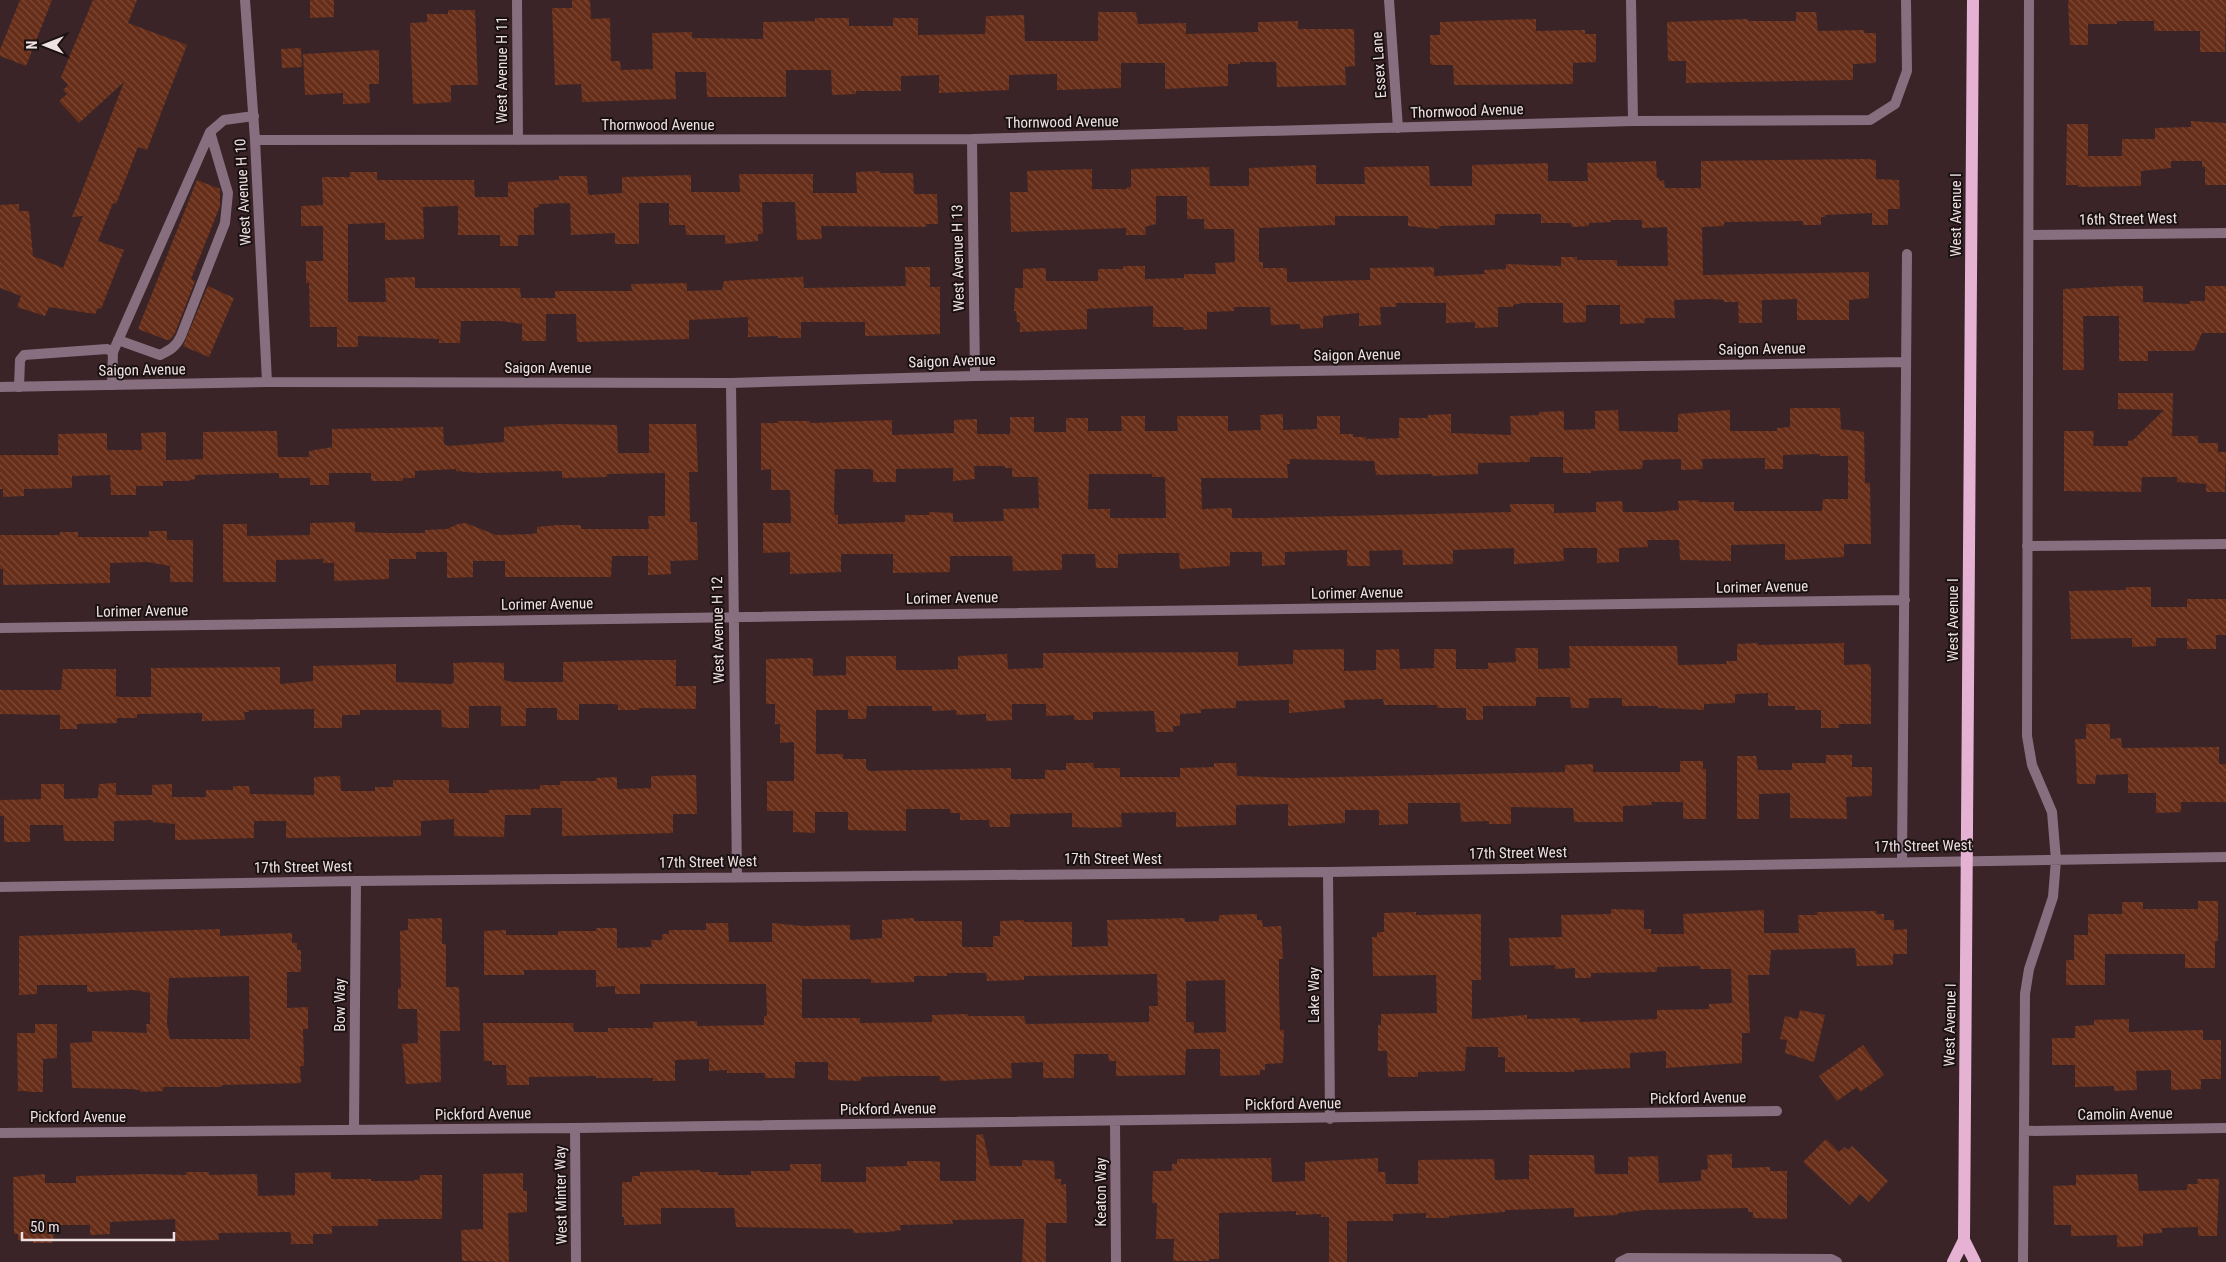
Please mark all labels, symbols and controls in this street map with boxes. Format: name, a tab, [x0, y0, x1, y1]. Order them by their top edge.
street label: West Avenue H 11	[493, 16, 511, 124]
north arrow	[20, 20, 70, 70]
street label: Essex Lane	[1368, 31, 1390, 99]
text: N	[24, 41, 40, 49]
street label: Thornwood Avenue	[1410, 100, 1524, 122]
street label: Thornwood Avenue	[1005, 112, 1119, 132]
street label: Thornwood Avenue	[601, 116, 715, 134]
street label: West Avenue H 10	[231, 138, 255, 246]
street label: West Avenue I	[1947, 173, 1965, 257]
street label: West Avenue H 13	[948, 204, 968, 312]
street label: 16th Street West	[2079, 209, 2177, 229]
street label: Saigon Avenue	[1718, 339, 1806, 359]
street label: Saigon Avenue	[1313, 345, 1401, 365]
street label: Saigon Avenue	[908, 350, 996, 372]
street label: Saigon Avenue	[504, 359, 592, 377]
street label: Saigon Avenue	[98, 360, 186, 380]
street label: West Avenue H 12	[708, 576, 728, 684]
street label: Lorimer Avenue	[1716, 577, 1808, 597]
street label: West Avenue I	[1944, 578, 1962, 662]
street label: Lorimer Avenue	[1311, 583, 1403, 603]
street label: Lorimer Avenue	[906, 588, 998, 608]
street label: Lorimer Avenue	[501, 594, 593, 614]
street label: Lorimer Avenue	[96, 601, 188, 621]
street label: 17th Street West	[1874, 836, 1972, 856]
street label: 17th Street West	[1469, 843, 1567, 863]
street label: 17th Street West	[1064, 850, 1162, 868]
street label: 17th Street West	[659, 852, 757, 872]
street label: 17th Street West	[254, 857, 352, 877]
street label: Lake Way	[1305, 967, 1323, 1023]
street label: Bow Way	[331, 978, 349, 1032]
street label: West Avenue I	[1940, 983, 1960, 1067]
street label: Pickford Avenue	[1650, 1088, 1746, 1108]
street label: Pickford Avenue	[1245, 1094, 1341, 1114]
street label: Pickford Avenue	[840, 1099, 936, 1119]
street label: Pickford Avenue	[435, 1104, 531, 1124]
street label: Camolin Avenue	[2077, 1104, 2173, 1124]
street label: Pickford Avenue	[30, 1108, 126, 1126]
street label: West Minter Way	[551, 1145, 571, 1245]
street label: Keaton Way	[1092, 1157, 1110, 1227]
scale bar	[22, 1210, 175, 1242]
text: 50 m	[30, 1218, 60, 1236]

